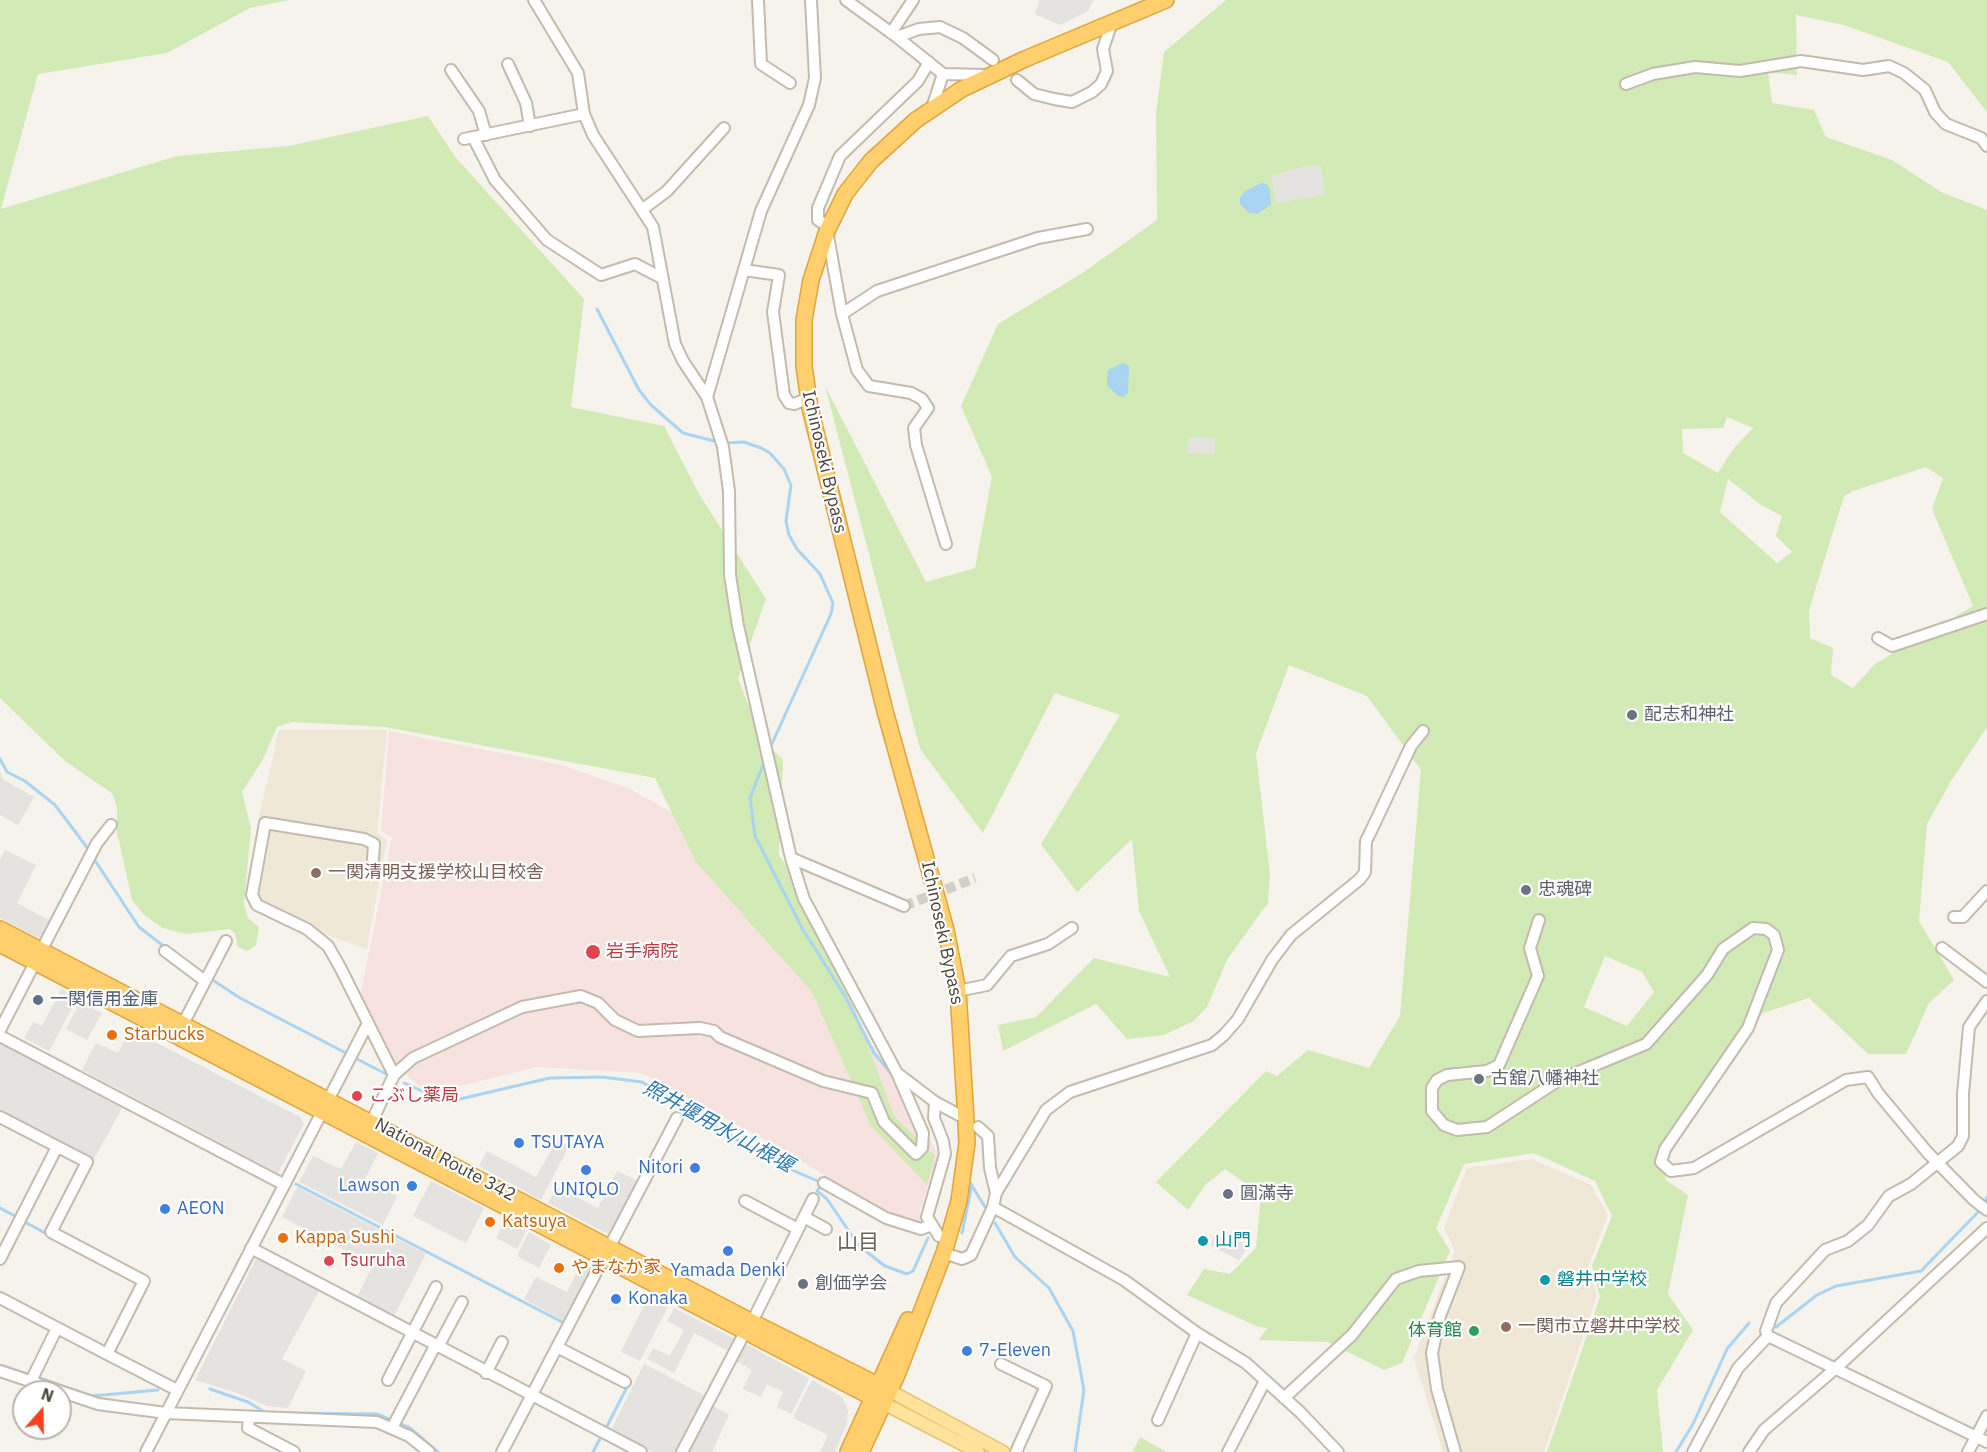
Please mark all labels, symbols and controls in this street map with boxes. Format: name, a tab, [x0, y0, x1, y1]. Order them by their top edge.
street label: Ichinoseki Bypass	[797, 388, 851, 536]
place label: 配志和神社	[1644, 704, 1734, 726]
marker: 配志和神社	[1625, 708, 1639, 722]
street label: Ichinoseki Bypass	[916, 859, 968, 1007]
place label: 一関清明支援学校山目校舎	[328, 862, 544, 884]
marker: 一関清明支援学校山目校舎	[309, 866, 323, 880]
place label: 忠魂碑	[1538, 879, 1592, 901]
marker: 忠魂碑	[1519, 883, 1533, 897]
place label: 岩手病院	[606, 941, 678, 963]
marker: 岩手病院	[584, 943, 602, 961]
place label: 一関信用金庫	[50, 989, 158, 1011]
marker: 一関信用金庫	[31, 993, 45, 1007]
place label: Starbucks	[124, 1024, 205, 1046]
marker: Starbucks	[105, 1028, 119, 1042]
place label: 古舘八幡神社	[1491, 1068, 1599, 1090]
marker: 古舘八幡神社	[1472, 1072, 1486, 1086]
water label: 照井堰用水/山根堰	[639, 1076, 797, 1178]
place label: こぶし薬局	[369, 1085, 459, 1107]
marker: こぶし薬局	[350, 1089, 364, 1103]
street label: National Route 342	[371, 1114, 519, 1206]
place label: TSUTAYA	[531, 1132, 605, 1154]
marker: TSUTAYA	[512, 1136, 526, 1150]
place label: Nitori	[638, 1157, 683, 1179]
marker: Nitori	[688, 1161, 702, 1175]
marker: UNIQLO	[579, 1163, 593, 1177]
place label: Lawson	[339, 1175, 400, 1197]
marker: Lawson	[405, 1179, 419, 1193]
place label: UNIQLO	[553, 1179, 619, 1201]
place label: 圓滿寺	[1240, 1183, 1294, 1205]
marker: 圓滿寺	[1221, 1187, 1235, 1201]
place label: AEON	[177, 1198, 225, 1220]
marker: AEON	[158, 1202, 172, 1216]
place label: Katsuya	[502, 1211, 566, 1233]
marker: Katsuya	[483, 1215, 497, 1229]
place label: Kappa Sushi	[295, 1227, 395, 1249]
district label: 山目	[837, 1230, 879, 1256]
place label: 山門	[1215, 1230, 1251, 1252]
marker: Kappa Sushi	[276, 1231, 290, 1245]
marker: 山門	[1196, 1234, 1210, 1248]
marker: Yamada Denki	[721, 1244, 735, 1258]
place label: Tsuruha	[341, 1250, 406, 1272]
marker: Tsuruha	[322, 1254, 336, 1268]
place label: やまなか家	[571, 1257, 661, 1279]
place label: Yamada Denki	[670, 1260, 786, 1282]
marker: やまなか家	[552, 1261, 566, 1275]
place label: 磐井中学校	[1557, 1269, 1647, 1291]
place label: 創価学会	[815, 1273, 887, 1295]
marker: 磐井中学校	[1538, 1273, 1552, 1287]
marker: 創価学会	[796, 1277, 810, 1291]
place label: Konaka	[628, 1288, 688, 1310]
marker: Konaka	[609, 1292, 623, 1306]
place label: 一関市立磐井中学校	[1518, 1316, 1680, 1338]
place label: 体育館	[1408, 1320, 1462, 1342]
marker: 一関市立磐井中学校	[1499, 1320, 1513, 1334]
marker: 体育館	[1467, 1324, 1481, 1338]
place label: 7-Eleven	[979, 1340, 1051, 1362]
marker: 7-Eleven	[960, 1344, 974, 1358]
north arrow	[12, 1380, 72, 1440]
text: N	[39, 1384, 56, 1406]

